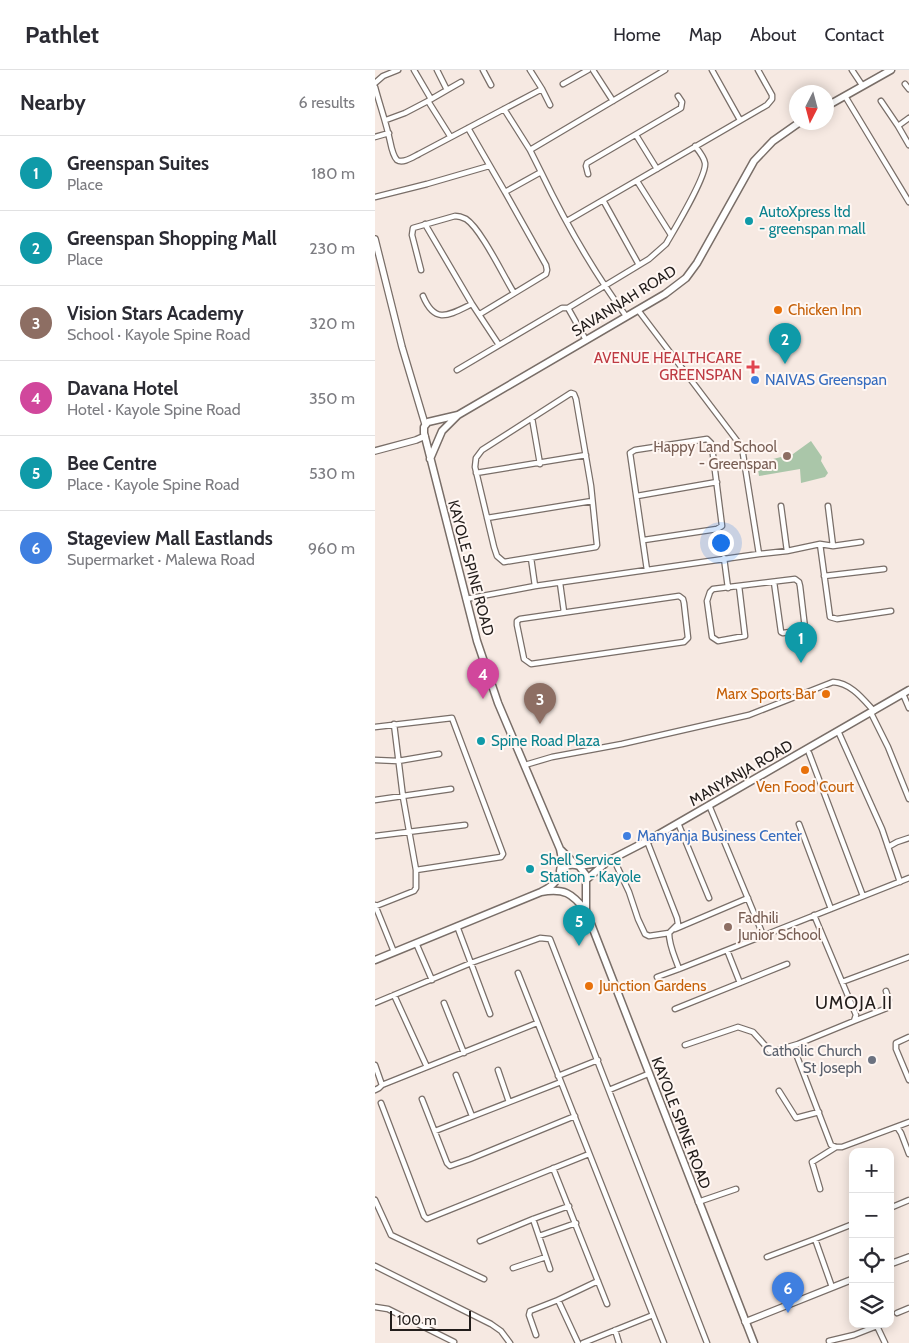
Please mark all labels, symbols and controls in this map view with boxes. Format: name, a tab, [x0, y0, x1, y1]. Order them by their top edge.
text: Pathlet	[25, 20, 99, 49]
text: Home	[613, 24, 661, 46]
text: Map	[689, 24, 722, 46]
text: About	[750, 24, 796, 46]
text: Contact	[824, 24, 884, 46]
north arrow	[789, 85, 834, 130]
text: Nearby	[20, 90, 86, 115]
text: 6 results	[299, 93, 355, 112]
text: Greenspan Suites	[67, 152, 209, 175]
text: 1	[33, 164, 39, 183]
text: 180 m	[311, 164, 355, 183]
text: Place	[67, 175, 103, 194]
place label: AutoXpress ltd - greenspan mall	[759, 203, 866, 238]
marker: AutoXpress ltd - greenspan mall	[743, 215, 755, 227]
text: Greenspan Shopping Mall	[67, 227, 277, 250]
text: 2	[32, 239, 40, 258]
text: 230 m	[309, 239, 355, 258]
text: Place	[67, 250, 103, 269]
street label: SAVANNAH ROAD	[568, 262, 680, 340]
place label: Chicken Inn	[788, 301, 862, 319]
text: Vision Stars Academy	[67, 302, 244, 325]
marker: Chicken Inn	[772, 304, 784, 316]
text: 3	[32, 314, 40, 333]
text: 320 m	[309, 314, 355, 333]
pin: 2	[769, 323, 801, 364]
text: School · Kayole Spine Road	[67, 325, 250, 344]
place label: AVENUE HEALTHCARE GREENSPAN	[594, 349, 742, 384]
marker: AVENUE HEALTHCARE GREENSPAN	[746, 360, 760, 374]
place label: NAIVAS Greenspan	[765, 371, 887, 389]
marker: NAIVAS Greenspan	[749, 374, 761, 386]
text: Davana Hotel	[67, 377, 178, 400]
text: 4	[31, 389, 41, 408]
text: 350 m	[309, 389, 355, 408]
text: Hotel · Kayole Spine Road	[67, 400, 241, 419]
place label: Happy Land School - Greenspan	[653, 438, 777, 473]
marker: Happy Land School - Greenspan	[781, 450, 793, 462]
text: Bee Centre	[67, 452, 157, 475]
text: 5	[32, 464, 40, 483]
text: 530 m	[309, 464, 355, 483]
text: Place · Kayole Spine Road	[67, 475, 240, 494]
street label: KAYOLE SPINE ROAD	[444, 498, 498, 638]
text: Stageview Mall Eastlands	[67, 527, 273, 550]
your location	[708, 530, 734, 556]
text: 6	[32, 539, 41, 558]
text: 960 m	[308, 539, 355, 558]
text: Supermarket · Malewa Road	[67, 550, 255, 569]
pin: 1	[785, 622, 817, 663]
pin: 4	[467, 658, 499, 699]
pin: 3	[524, 683, 556, 724]
place label: Marx Sports Bar	[716, 685, 816, 703]
marker: Marx Sports Bar	[820, 688, 832, 700]
place label: Spine Road Plaza	[491, 732, 601, 750]
marker: Spine Road Plaza	[475, 735, 487, 747]
street label: MANYANJA ROAD	[686, 736, 796, 810]
marker: Ven Food Court	[799, 764, 811, 776]
place label: Ven Food Court	[756, 778, 854, 796]
place label: Manyanja Business Center	[637, 827, 802, 845]
marker: Manyanja Business Center	[621, 830, 633, 842]
place label: Shell Service Station - Kayole	[540, 851, 641, 886]
marker: Shell Service Station - Kayole	[524, 863, 536, 875]
pin: 5	[563, 905, 595, 946]
place label: Fadhili Junior School	[737, 909, 822, 944]
marker: Fadhili Junior School	[722, 921, 734, 933]
place label: Junction Gardens	[598, 977, 706, 995]
marker: Junction Gardens	[583, 980, 595, 992]
district label: UMOJA II	[815, 992, 893, 1014]
place label: Catholic Church St Joseph	[763, 1042, 862, 1077]
marker: Catholic Church St Joseph	[866, 1054, 878, 1066]
street label: KAYOLE SPINE ROAD	[648, 1055, 714, 1191]
map controls	[849, 1148, 894, 1328]
button: +	[849, 1148, 894, 1193]
button: −	[849, 1193, 894, 1238]
button: locate	[849, 1238, 894, 1283]
pin: 6	[772, 1272, 804, 1313]
button: layers	[849, 1283, 894, 1328]
scale bar	[390, 1308, 471, 1331]
text: 100 m	[397, 1311, 437, 1329]

